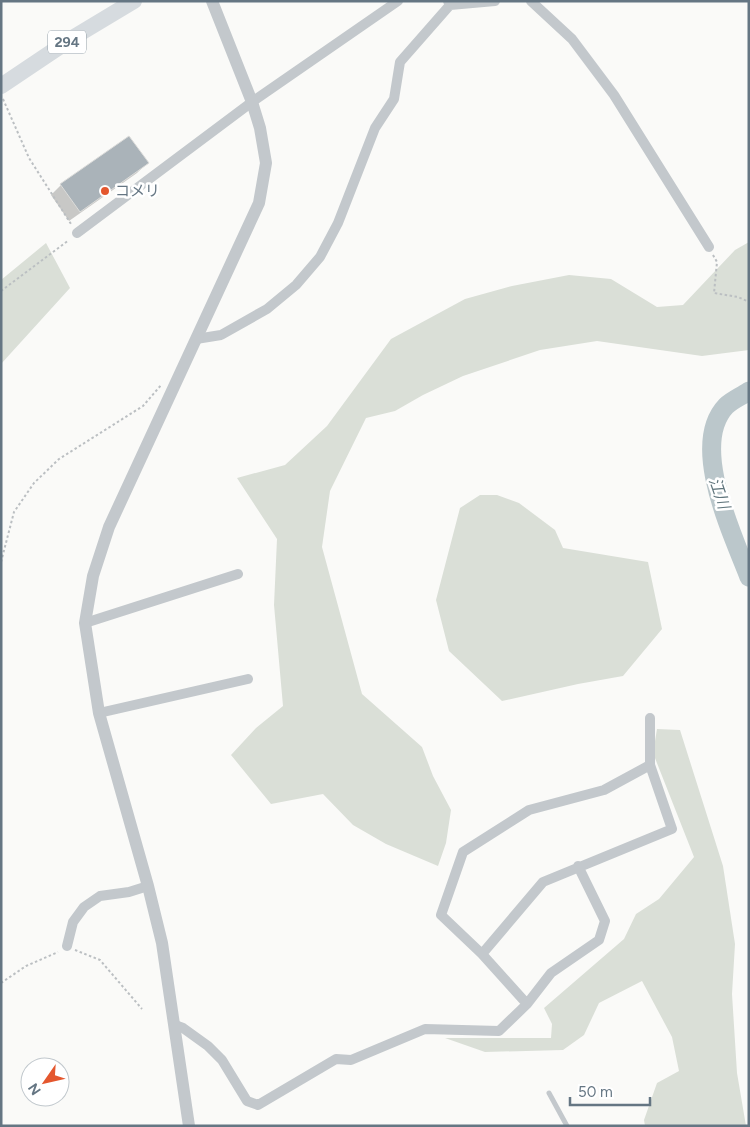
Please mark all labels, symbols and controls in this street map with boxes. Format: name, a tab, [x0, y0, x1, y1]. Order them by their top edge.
road number: 294	[48, 31, 86, 54]
place label: コメリ	[115, 182, 160, 200]
marker: コメリ	[99, 185, 111, 197]
water label: 江川	[705, 475, 734, 513]
north arrow	[20, 1057, 70, 1107]
scale bar	[570, 1074, 650, 1106]
text: N	[25, 1080, 45, 1098]
text: 50 m	[578, 1083, 613, 1101]

